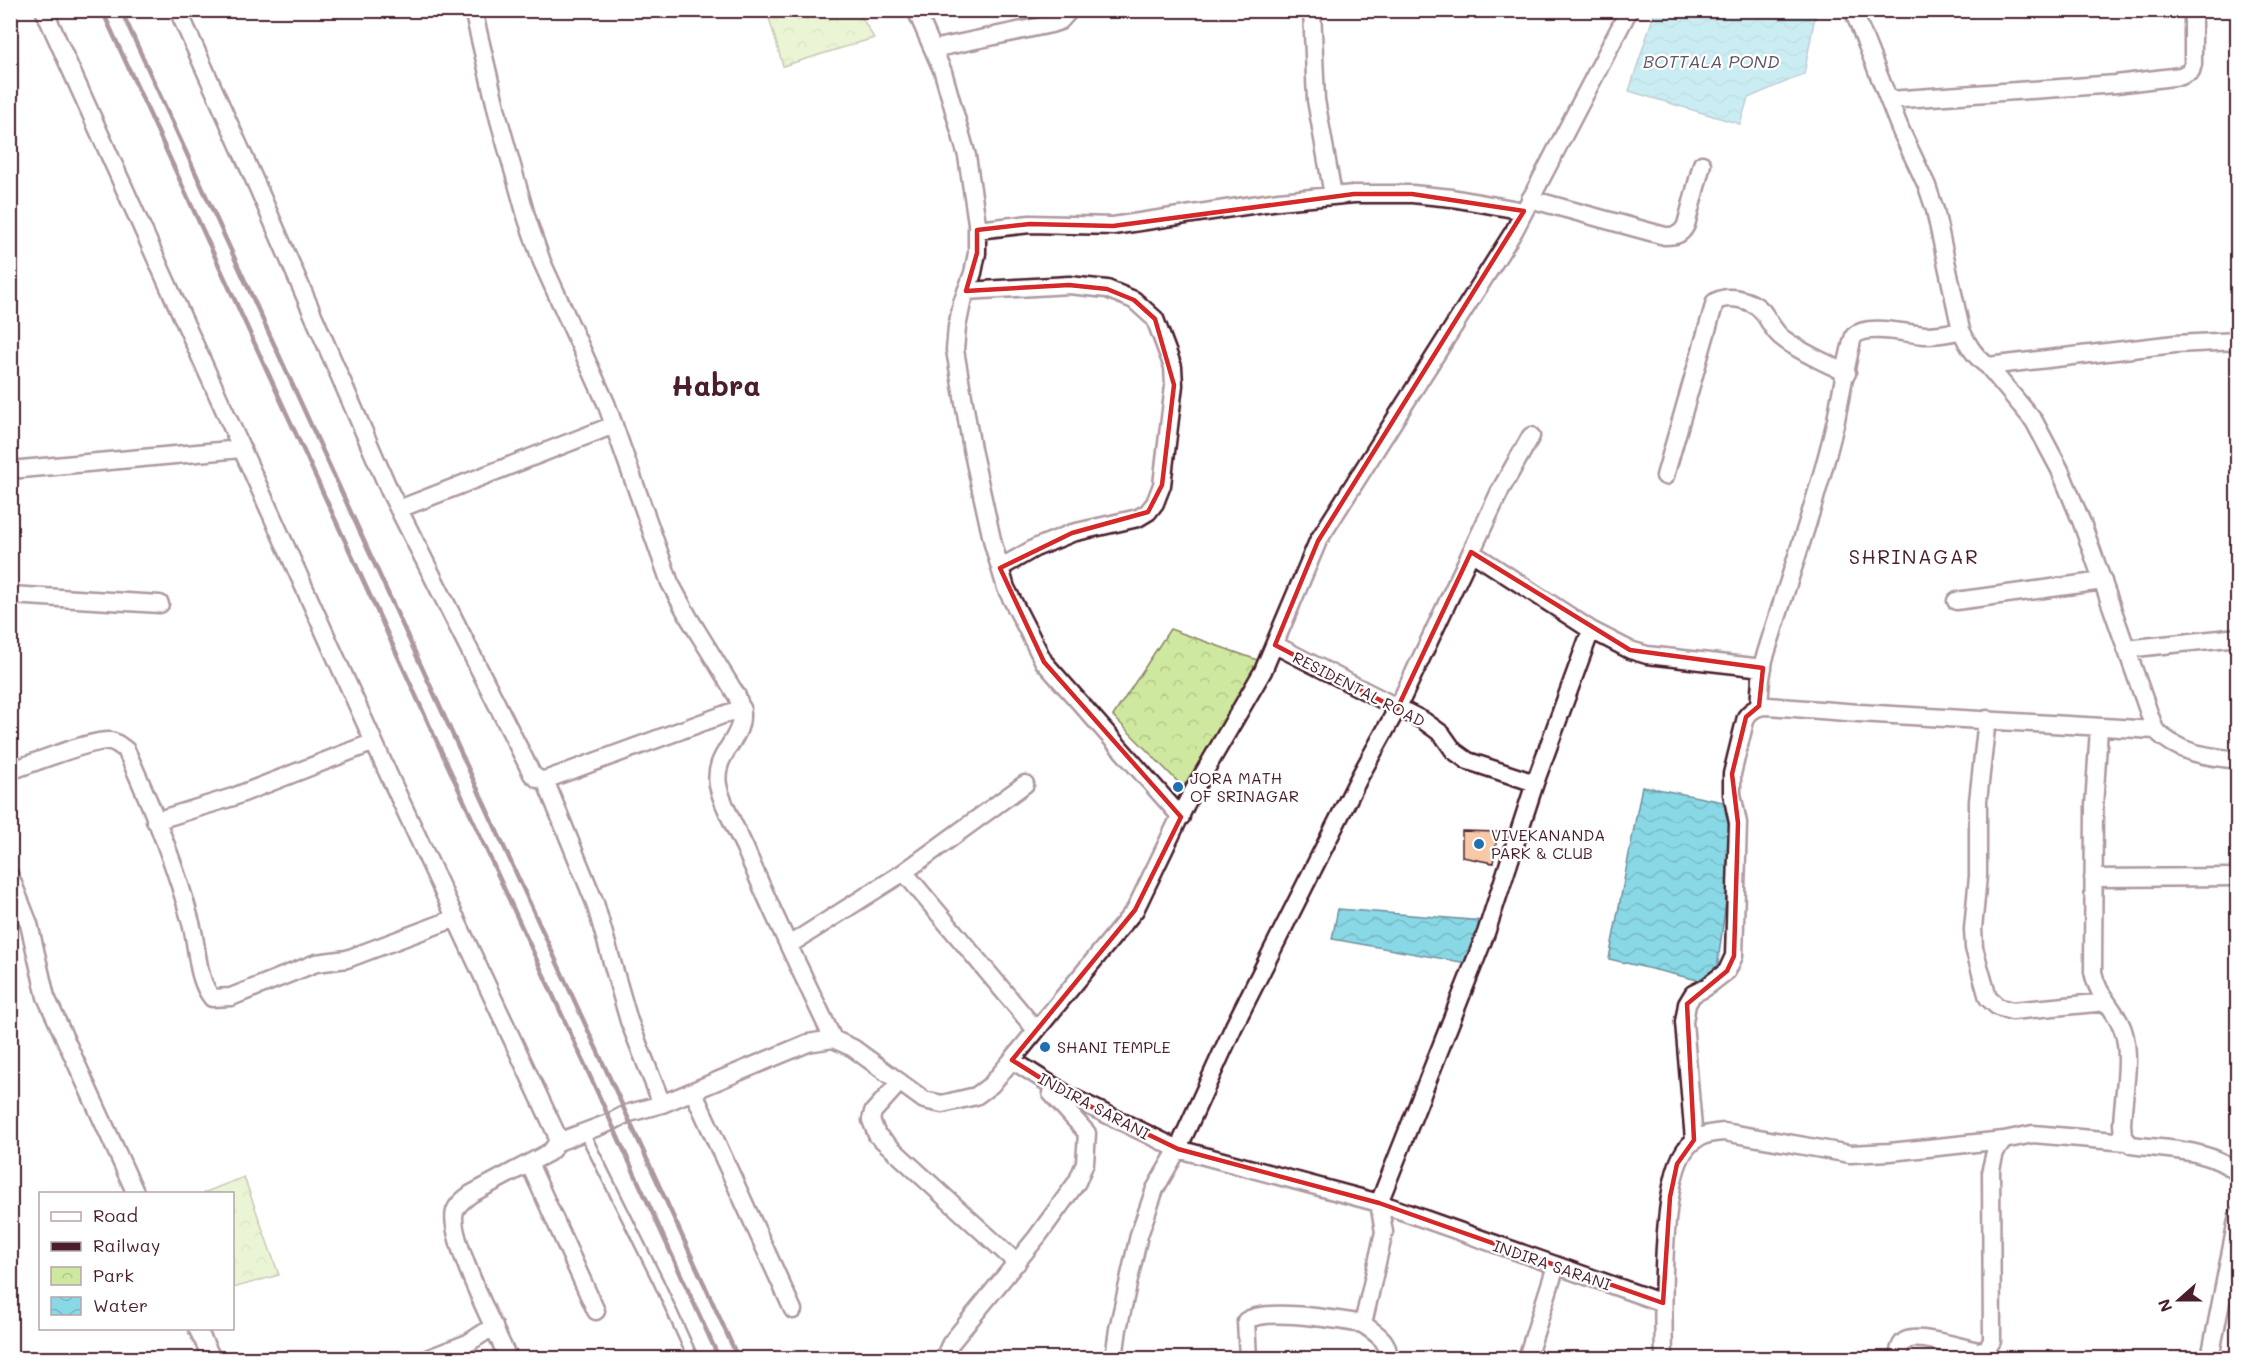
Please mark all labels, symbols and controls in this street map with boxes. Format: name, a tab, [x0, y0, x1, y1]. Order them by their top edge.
water label: BOTTALA POND	[1643, 49, 1779, 73]
district label: Habra	[671, 367, 761, 403]
district label: SHRINAGAR	[1849, 543, 1979, 569]
street label: RESIDENTAL ROAD	[1289, 646, 1429, 731]
place label: JORA MATH OF SRINAGAR	[1190, 767, 1299, 806]
marker: JORA MATH OF SRINAGAR	[1171, 780, 1185, 794]
place label: VIVEKANANDA PARK & CLUB	[1491, 824, 1605, 863]
marker: VIVEKANANDA PARK & CLUB	[1472, 837, 1486, 851]
place label: SHANI TEMPLE	[1057, 1036, 1171, 1057]
marker: SHANI TEMPLE	[1038, 1040, 1052, 1054]
street label: INDIRA SARANI	[1035, 1067, 1154, 1144]
legend	[39, 1192, 234, 1330]
text: Road	[93, 1203, 138, 1227]
text: Railway	[93, 1233, 160, 1257]
street label: INDIRA SARANI	[1490, 1234, 1614, 1295]
text: Park	[93, 1263, 134, 1287]
north arrow	[2149, 1270, 2209, 1330]
text: Water	[93, 1293, 148, 1317]
text: N	[2153, 1296, 2177, 1315]

